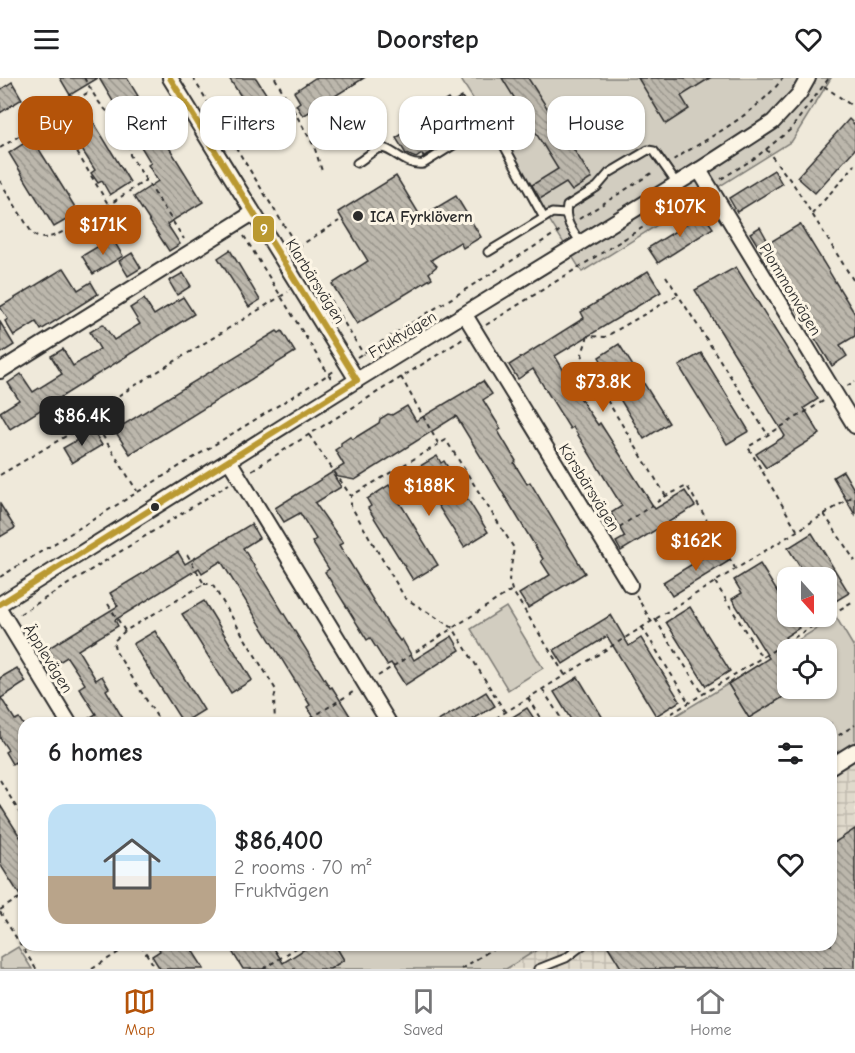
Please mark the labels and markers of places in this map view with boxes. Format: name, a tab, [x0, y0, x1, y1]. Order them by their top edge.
pin: $107K	[638, 187, 722, 238]
pin: $171K	[61, 205, 145, 256]
place label: ICA Fyrklövern	[370, 208, 473, 226]
marker: ICA Fyrklövern	[351, 209, 365, 223]
pin: $73.8K	[554, 362, 652, 413]
pin: $86.4K	[33, 396, 131, 447]
pin: $188K	[387, 466, 471, 517]
unlabelled marker	[149, 501, 161, 513]
pin: $162K	[654, 521, 738, 572]

